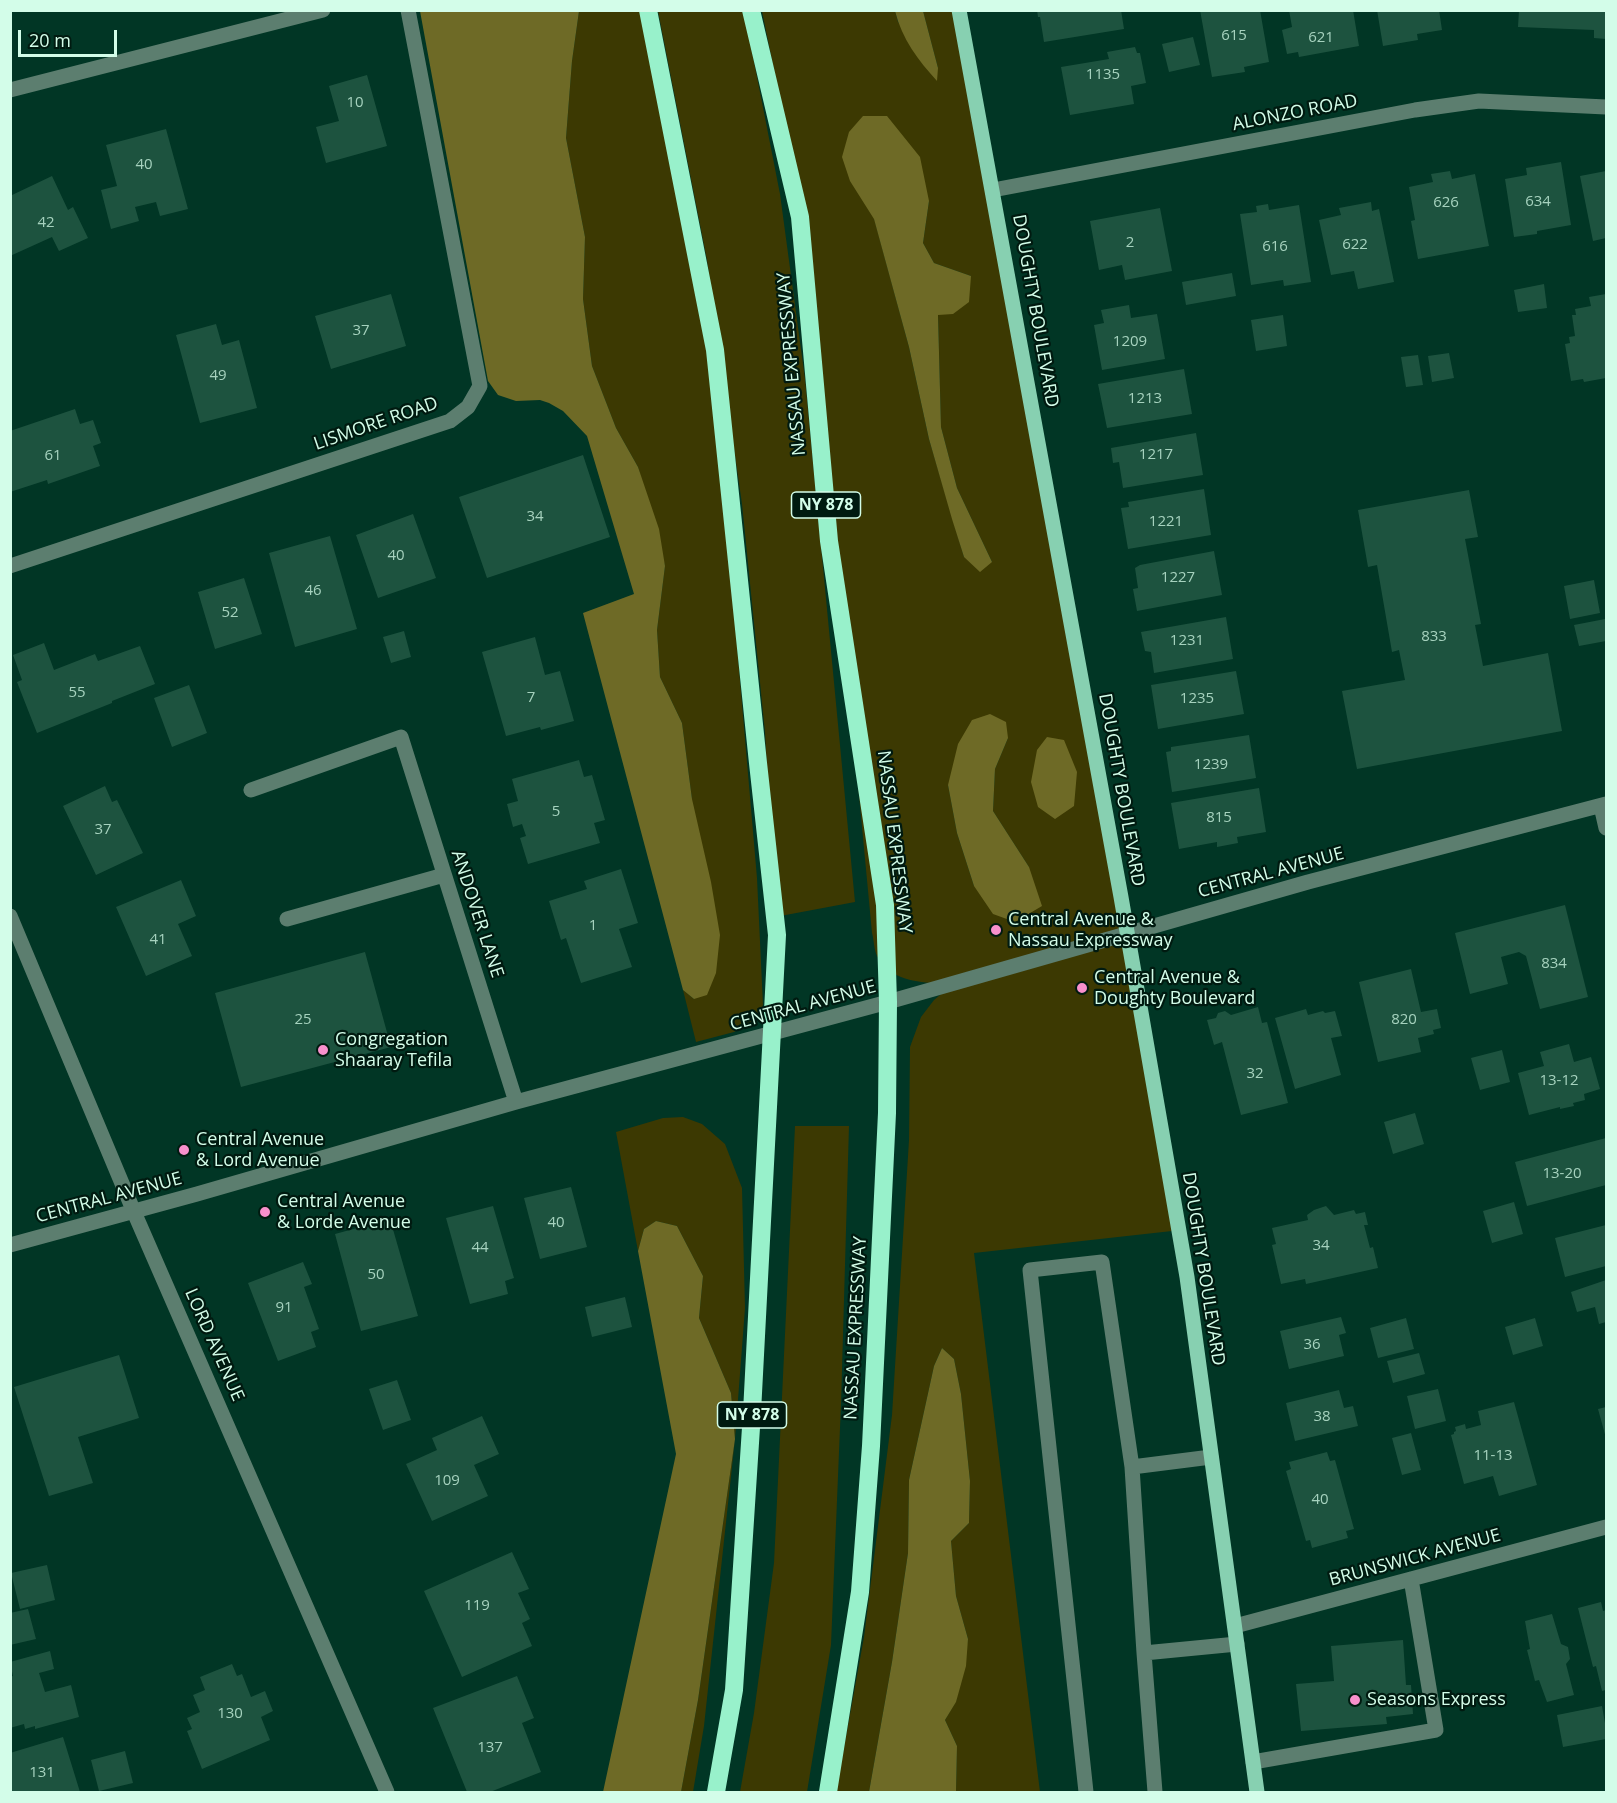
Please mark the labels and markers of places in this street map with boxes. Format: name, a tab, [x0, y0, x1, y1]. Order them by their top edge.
place label: Central Avenue & Nassau Expressway	[1008, 909, 1172, 952]
marker: Central Avenue & Nassau Expressway	[989, 923, 1003, 937]
place label: Central Avenue & Doughty Boulevard	[1094, 967, 1255, 1010]
marker: Central Avenue & Doughty Boulevard	[1075, 981, 1089, 995]
place label: Congregation Shaaray Tefila	[335, 1029, 452, 1072]
marker: Congregation Shaaray Tefila	[316, 1043, 330, 1057]
place label: Central Avenue & Lord Avenue	[196, 1129, 324, 1172]
marker: Central Avenue & Lord Avenue	[177, 1143, 191, 1157]
place label: Central Avenue & Lorde Avenue	[277, 1191, 411, 1234]
marker: Central Avenue & Lorde Avenue	[258, 1205, 272, 1219]
place label: Seasons Express	[1367, 1689, 1506, 1711]
marker: Seasons Express	[1348, 1693, 1362, 1707]

